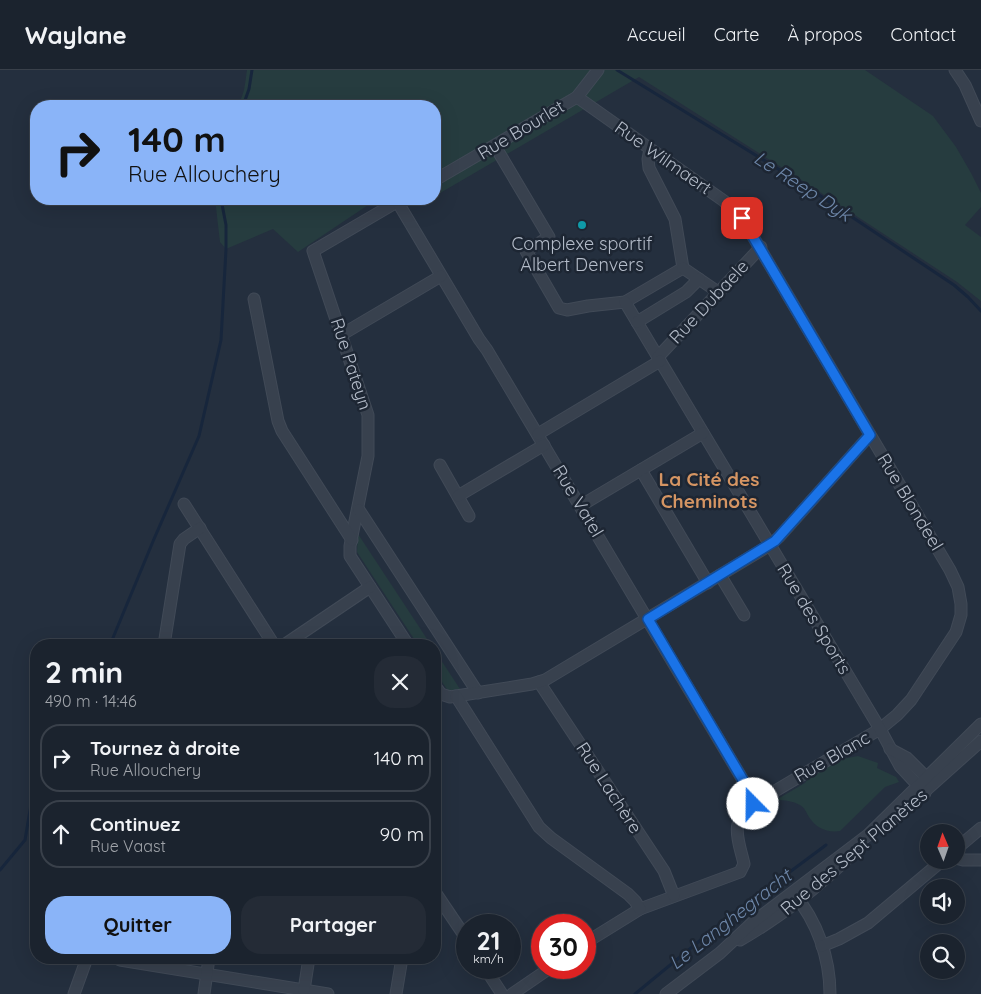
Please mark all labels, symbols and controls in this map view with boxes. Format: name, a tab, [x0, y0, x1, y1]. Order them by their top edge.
text: Waylane	[25, 20, 127, 50]
text: Accueil	[627, 23, 686, 46]
text: Carte	[714, 23, 759, 46]
text: À propos	[787, 23, 863, 46]
text: Contact	[891, 23, 956, 46]
street label: Rue Bourlet	[473, 95, 568, 164]
street label: Rue Wilmaert	[610, 116, 716, 199]
text: 140 m	[128, 117, 226, 161]
icon: right	[45, 120, 110, 185]
water label: Le Reep Dyk	[750, 146, 858, 227]
text: Rue Allouchery	[128, 160, 281, 188]
pin	[721, 197, 763, 239]
icon: arrive	[728, 204, 756, 232]
marker: Complexe sportif Albert Denvers	[576, 219, 588, 231]
place label: Complexe sportif Albert Denvers	[511, 232, 653, 276]
street label: Rue Dubaele	[664, 255, 753, 348]
street label: Rue Pateyn	[326, 315, 377, 413]
street label: Rue Blondeel	[872, 449, 948, 555]
street label: Rue Vatel	[548, 460, 609, 541]
district label: La Cité des Cheminots	[659, 467, 759, 513]
street label: Rue des Sports	[772, 559, 857, 678]
text: 2 min	[45, 653, 123, 691]
button: close	[374, 656, 426, 708]
text: 490 m · 14:46	[45, 691, 137, 711]
street label: Rue Blanc	[790, 726, 874, 787]
text: Tournez à droite	[90, 736, 240, 760]
street label: Rue Lachère	[571, 738, 647, 838]
icon: right	[47, 744, 75, 772]
text: 140 m	[373, 746, 424, 770]
text: Rue Allouchery	[90, 760, 201, 780]
position arrow	[726, 777, 778, 829]
street label: Rue des Sept Planètes	[775, 783, 932, 920]
text: Continuez	[90, 812, 180, 836]
icon: ahead	[47, 820, 75, 848]
text: 90 m	[380, 822, 424, 846]
north arrow	[920, 824, 965, 869]
map controls	[920, 824, 965, 979]
text: Rue Vaast	[90, 836, 166, 856]
water label: Le Langhegracht	[664, 862, 798, 974]
button: sound	[920, 879, 965, 924]
button: Quitter	[45, 896, 231, 954]
button: Partager	[241, 896, 426, 954]
speed limit sign: 30	[531, 914, 596, 979]
text: 21	[477, 925, 500, 956]
button: search	[920, 934, 965, 979]
text: km/h	[473, 951, 504, 966]

